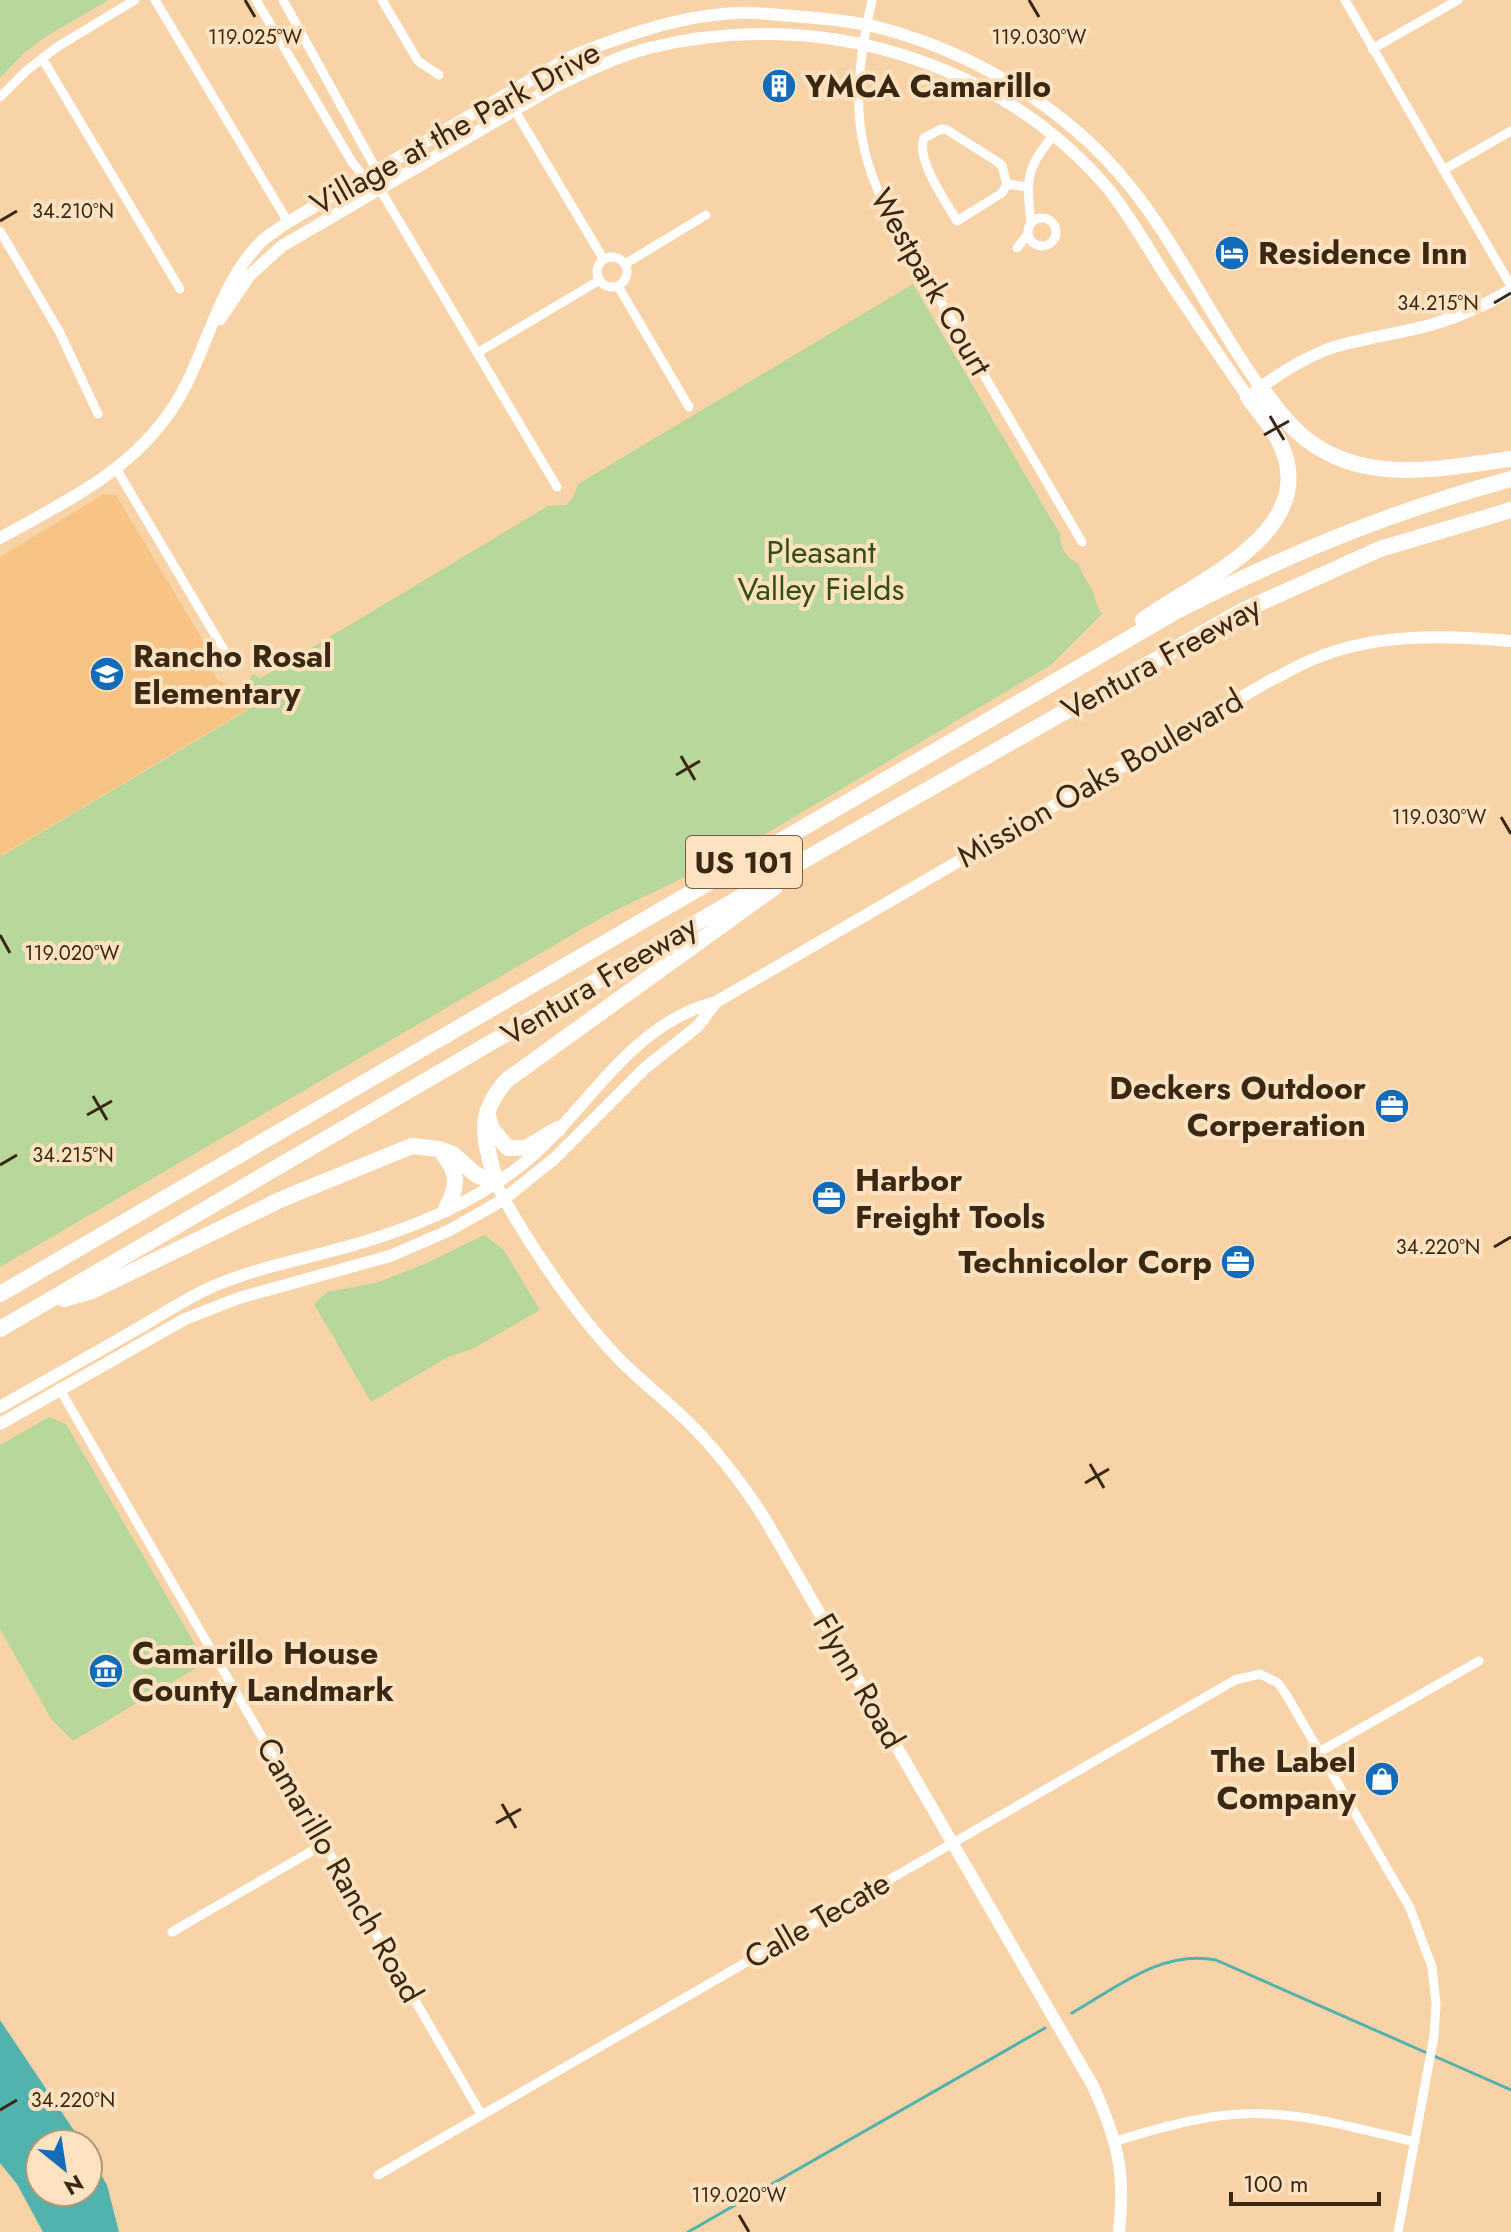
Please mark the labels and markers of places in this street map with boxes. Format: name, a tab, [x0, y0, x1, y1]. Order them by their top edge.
place label: YMCA Camarillo	[804, 63, 1051, 109]
building icon: YMCA Camarillo	[760, 67, 798, 105]
place label: Residence Inn	[1258, 230, 1468, 276]
hotel icon: Residence Inn	[1213, 234, 1251, 272]
place label: Rancho Rosal Elementary	[133, 633, 332, 716]
school or university icon: Rancho Rosal Elementary	[88, 655, 126, 693]
place label: Deckers Outdoor Corperation	[1109, 1065, 1366, 1148]
office icon: Deckers Outdoor Corperation	[1373, 1087, 1411, 1125]
place label: Harbor Freight Tools	[855, 1157, 1045, 1240]
office icon: Harbor Freight Tools	[810, 1179, 848, 1217]
place label: Technicolor Corp	[958, 1239, 1212, 1285]
office icon: Technicolor Corp	[1219, 1243, 1257, 1281]
place label: Camarillo House County Landmark	[132, 1630, 394, 1713]
museum icon: Camarillo House County Landmark	[87, 1652, 125, 1690]
place label: The Label Company	[1211, 1738, 1356, 1821]
shop icon: The Label Company	[1363, 1760, 1401, 1798]

